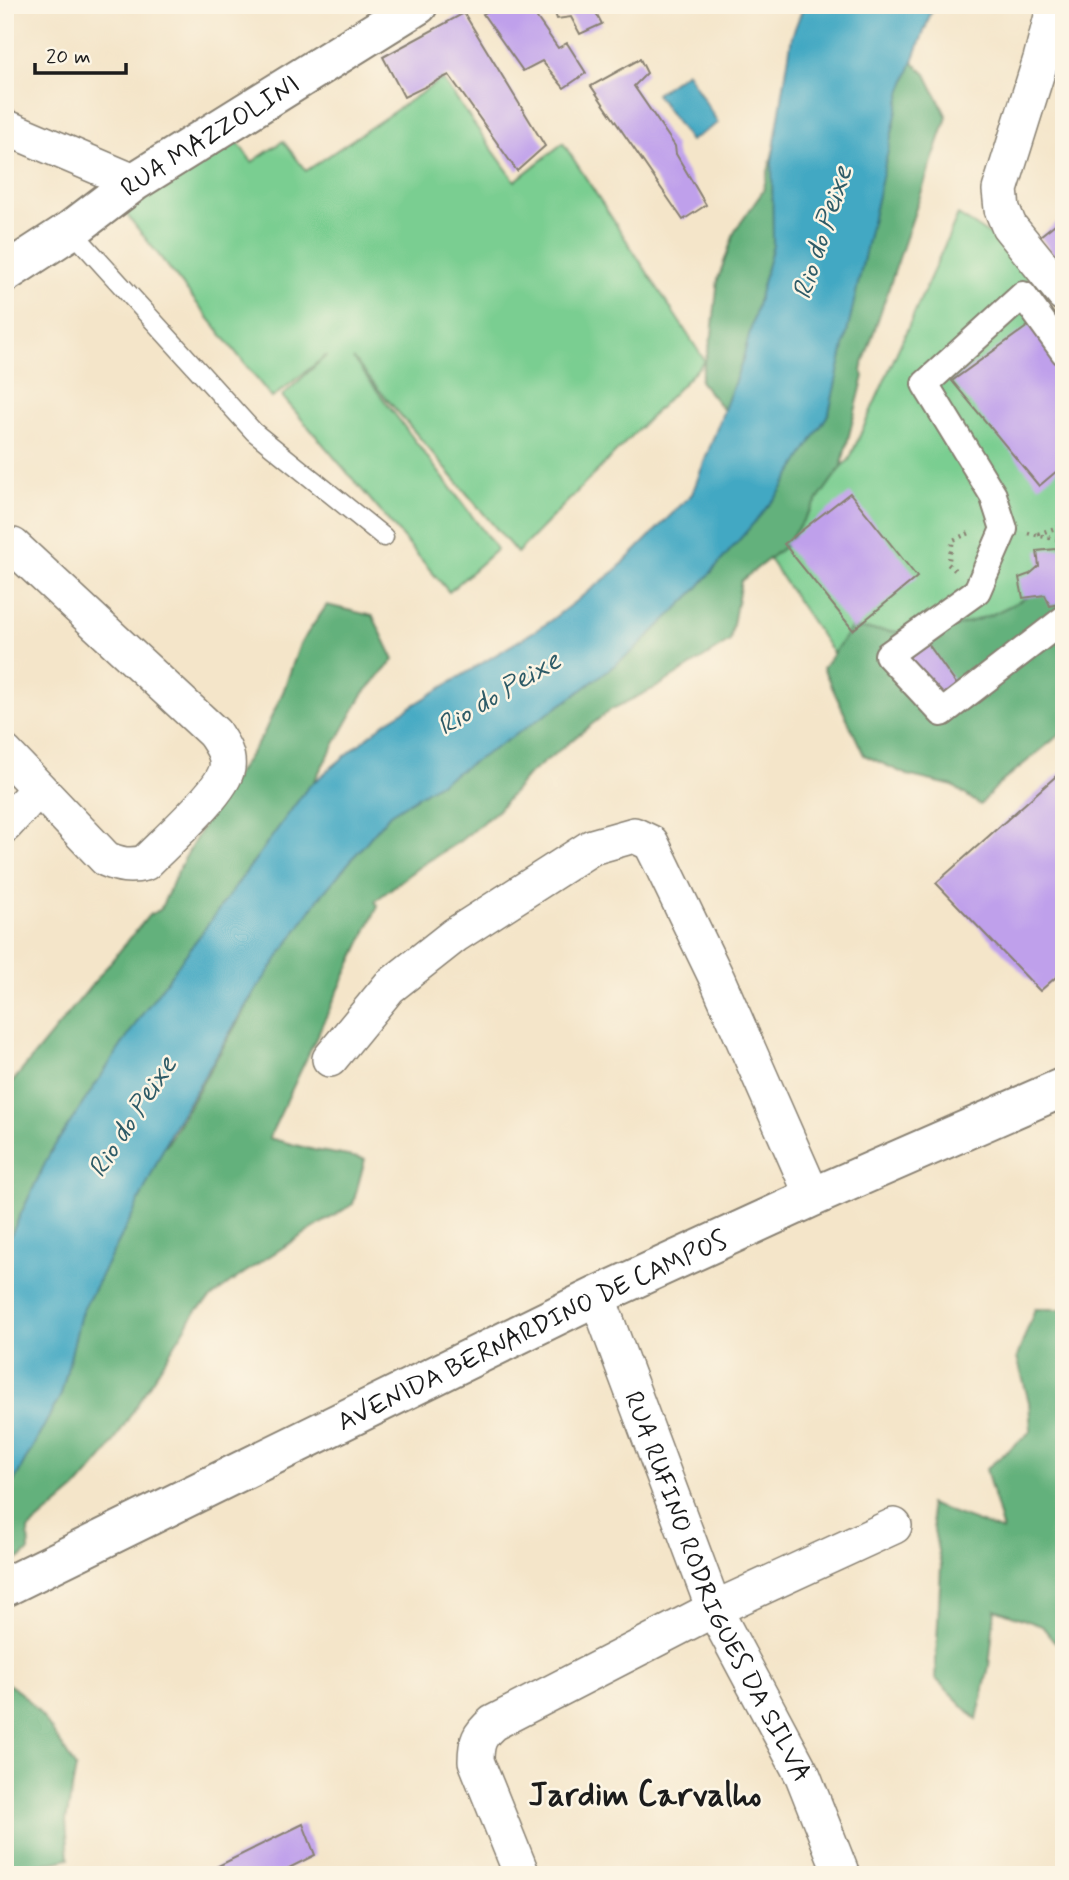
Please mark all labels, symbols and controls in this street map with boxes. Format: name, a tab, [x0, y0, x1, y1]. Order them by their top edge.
scale bar	[35, 32, 126, 76]
text: 20 m	[46, 43, 91, 71]
street label: RUA MAZZOLINI	[114, 68, 306, 205]
water label: Rio do Peixe	[784, 160, 863, 304]
water label: Rio do Peixe	[431, 642, 569, 746]
water label: Rio do Peixe	[80, 1048, 187, 1185]
street label: AVENIDA BERNARDINO DE CAMPOS	[332, 1224, 733, 1440]
street label: RUA RUFINO RODRIGUES DA SILVA	[615, 1387, 818, 1789]
district label: Jardim Carvalho	[529, 1774, 761, 1818]

